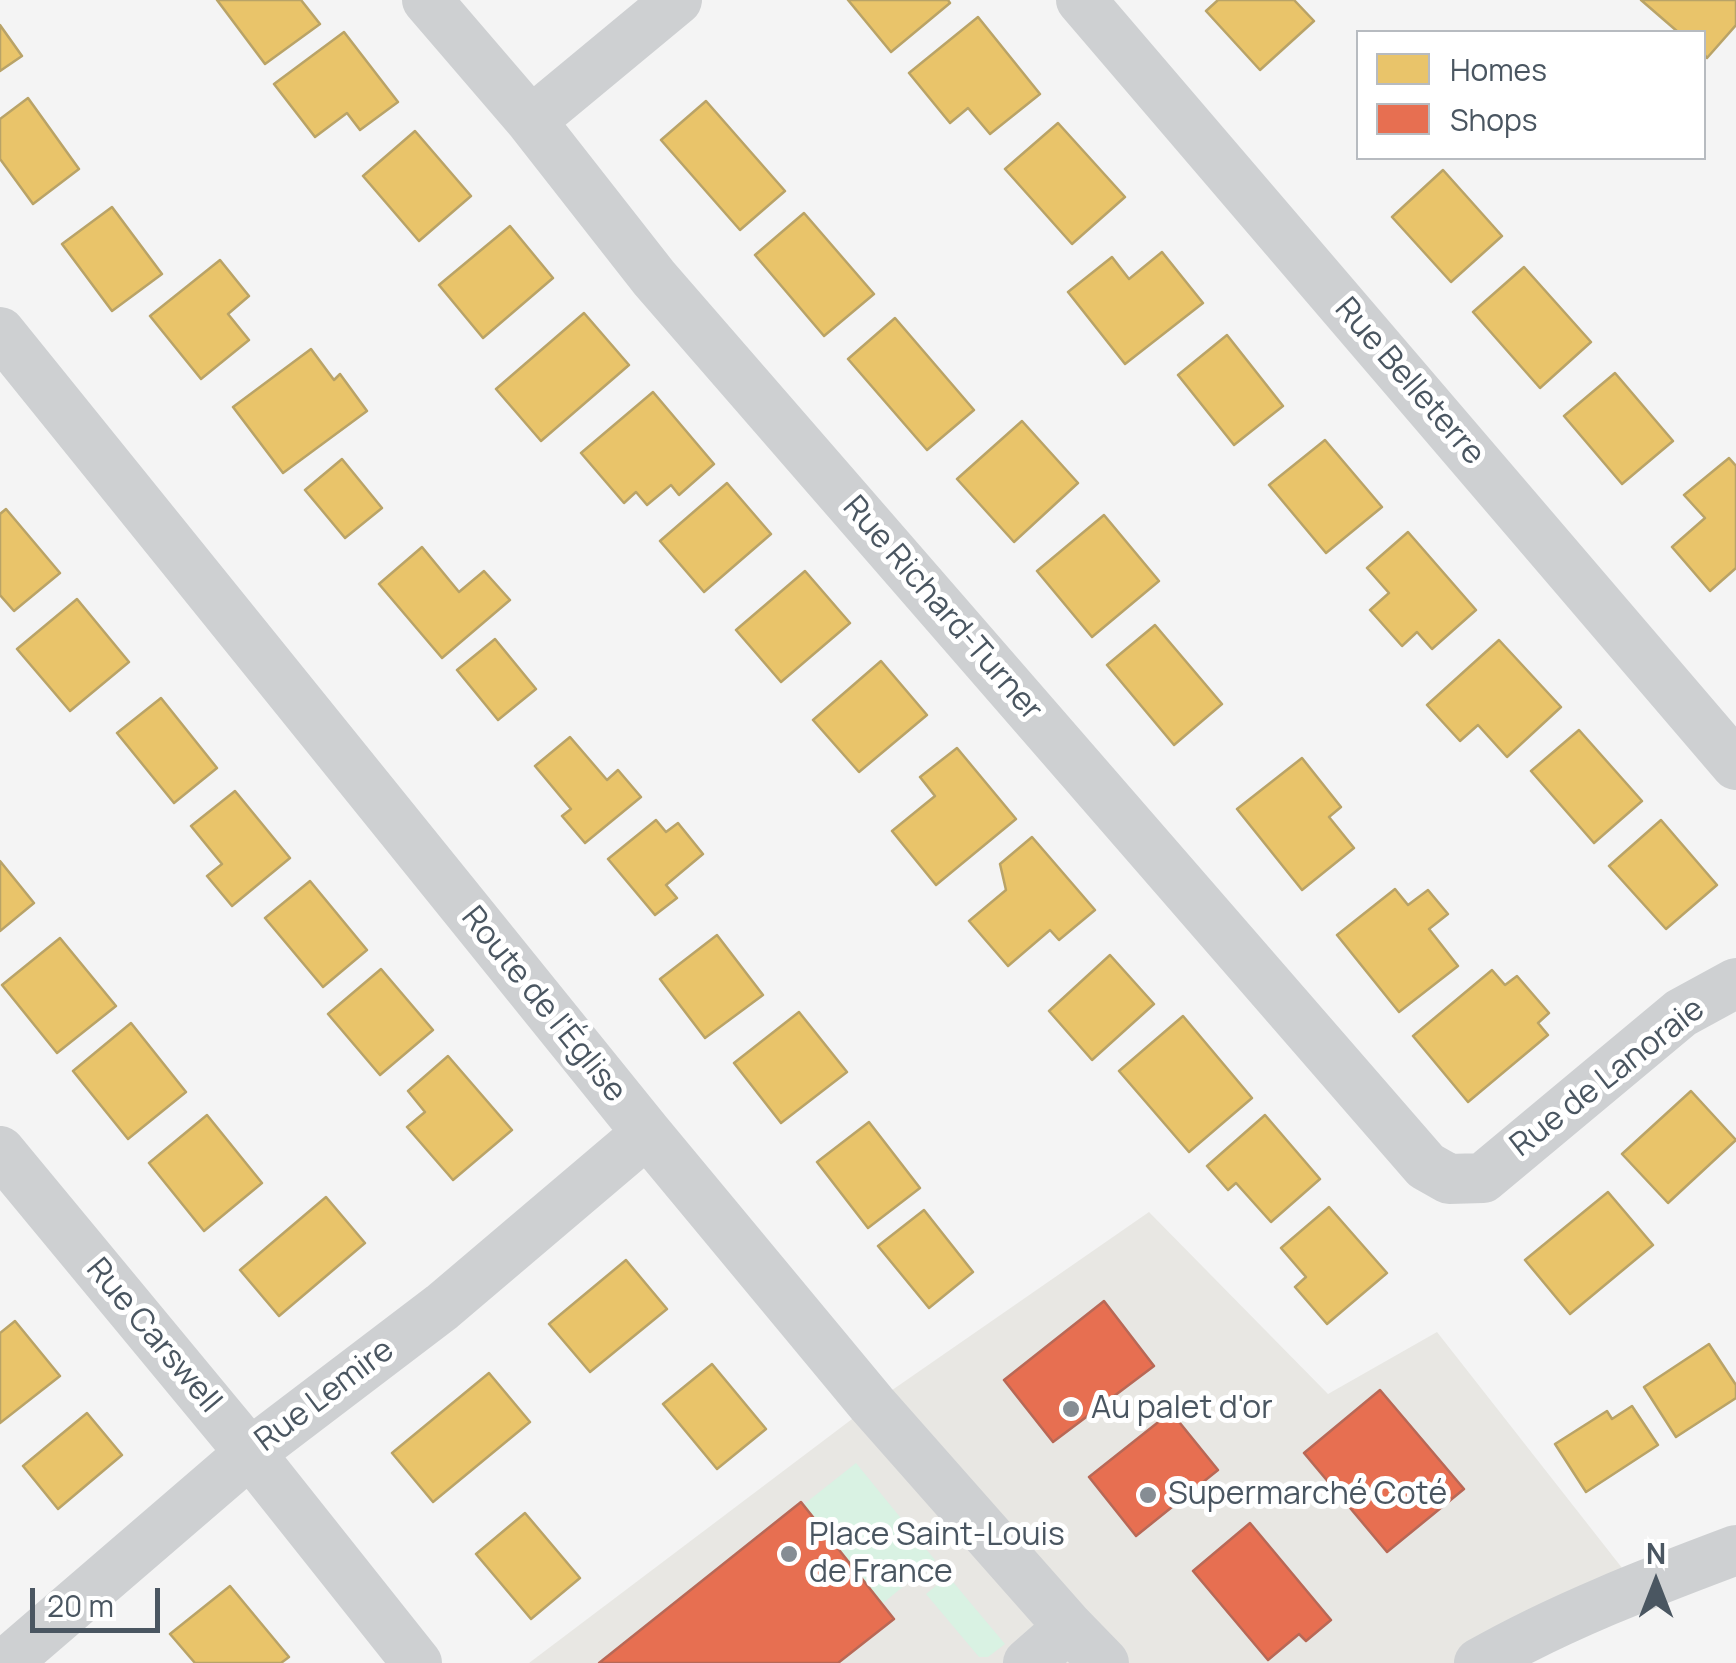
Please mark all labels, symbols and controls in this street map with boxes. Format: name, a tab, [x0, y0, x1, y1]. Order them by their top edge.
legend	[1356, 30, 1706, 160]
text: Homes	[1450, 49, 1547, 90]
text: Shops	[1450, 99, 1537, 140]
street label: Rue Belleterre	[1326, 291, 1492, 473]
street label: Rue Richard-Turner	[834, 489, 1050, 729]
street label: Route de l'Église	[452, 899, 634, 1111]
street label: Rue de Lanoraie	[1504, 990, 1712, 1166]
street label: Rue Carswell	[77, 1251, 229, 1421]
street label: Rue Lemire	[248, 1332, 402, 1460]
place label: Au palet d'or	[1091, 1390, 1273, 1428]
marker: Au palet d'or	[1060, 1398, 1082, 1420]
place label: Supermarché Coté	[1168, 1476, 1447, 1514]
marker: Supermarché Coté	[1137, 1484, 1159, 1506]
place label: Place Saint-Louis de France	[809, 1517, 1065, 1592]
north arrow	[1606, 1533, 1706, 1633]
text: N	[1646, 1534, 1666, 1572]
marker: Place Saint-Louis de France	[778, 1543, 800, 1565]
scale bar	[35, 1568, 165, 1630]
text: 20 m	[47, 1585, 114, 1626]

